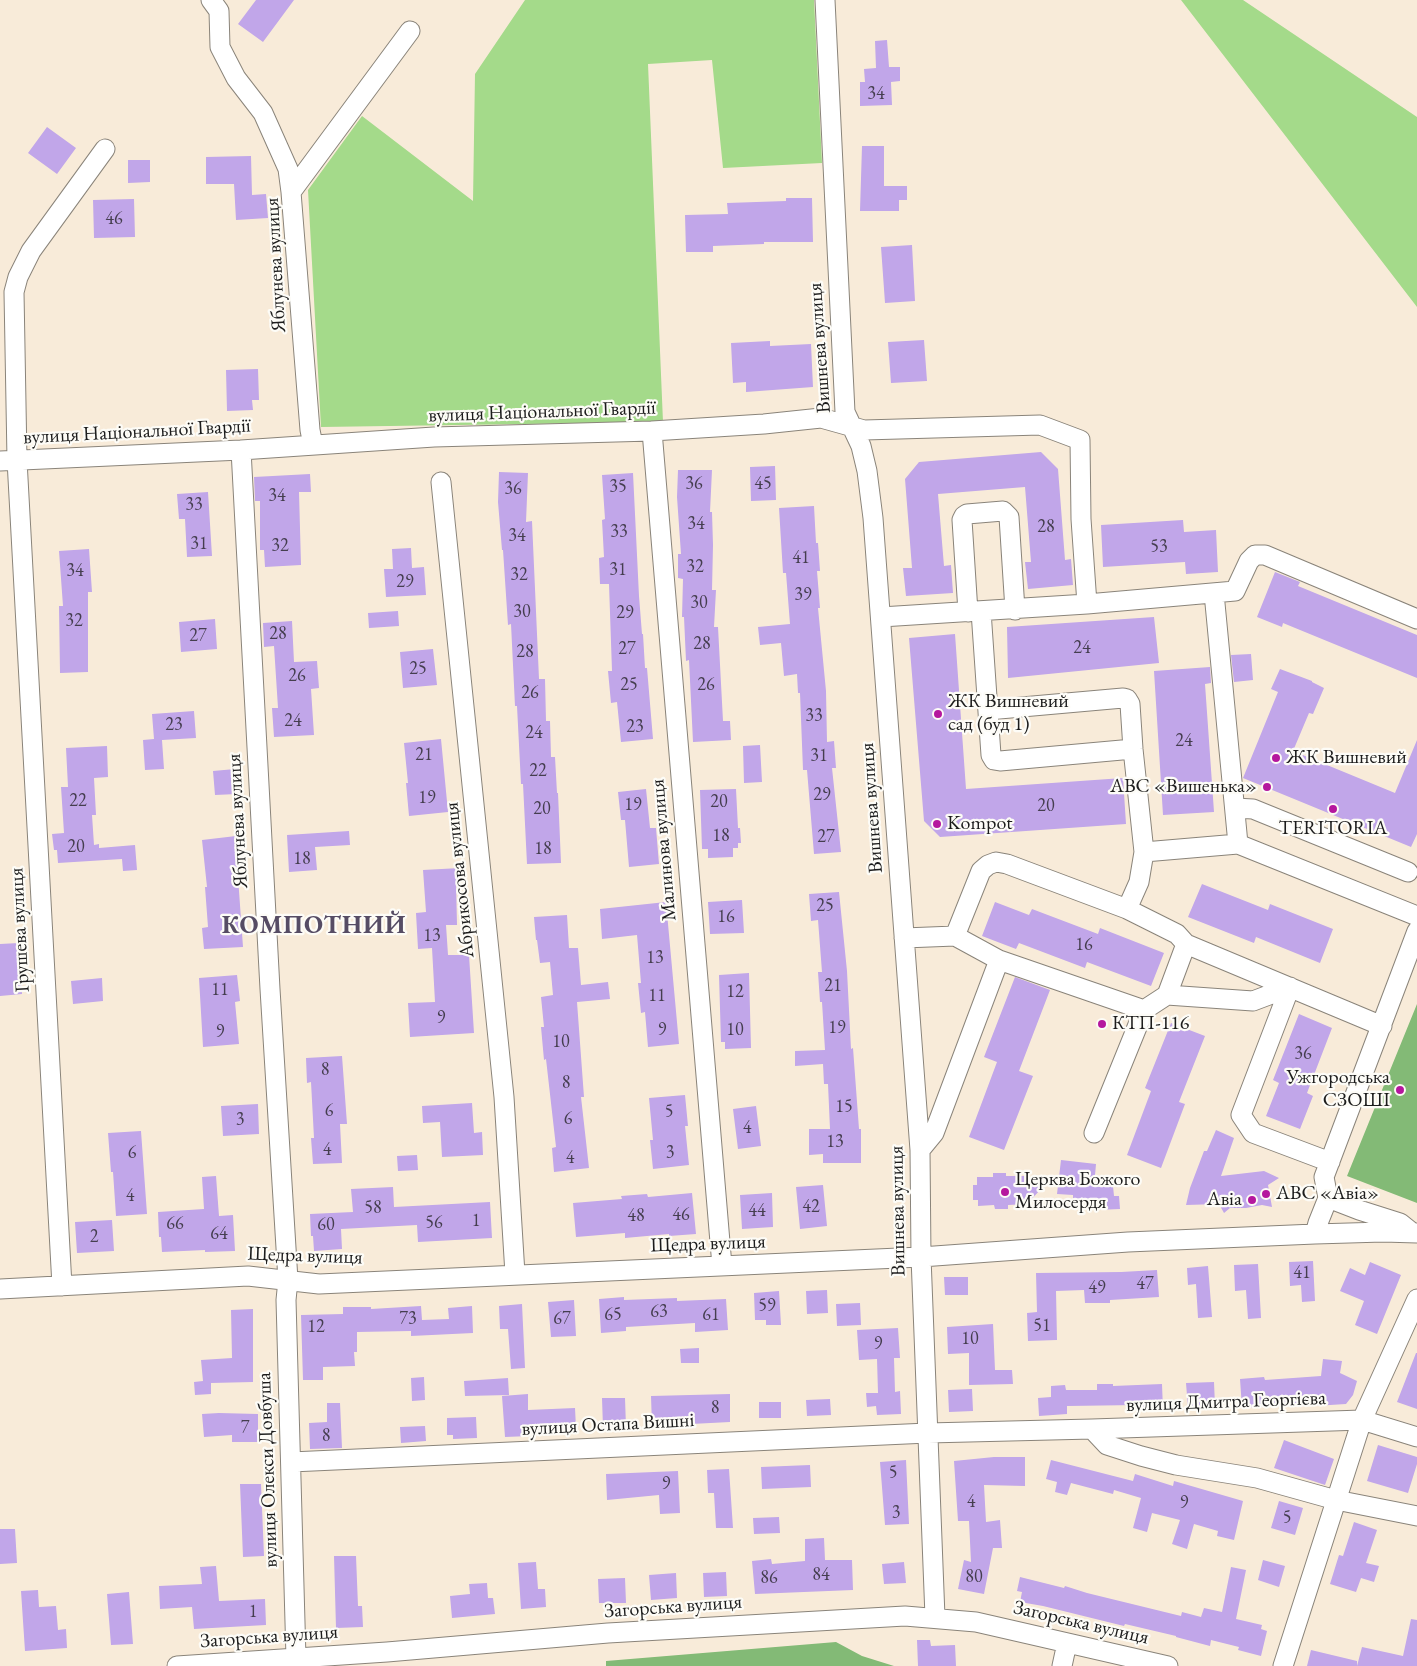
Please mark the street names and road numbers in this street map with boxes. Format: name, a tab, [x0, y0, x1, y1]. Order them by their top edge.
street label: Яблунева вулиця	[260, 197, 292, 333]
street label: Вишнева вулиця	[803, 282, 837, 414]
street label: вулиця Національної Гвардії	[428, 396, 656, 428]
street label: вулиця Національної Гвардії	[23, 414, 251, 450]
street label: Вишнева вулиця	[855, 742, 889, 874]
street label: Яблунева вулиця	[222, 753, 254, 889]
street label: Малинова вулиця	[646, 778, 682, 922]
street label: Абрикосова вулиця	[440, 801, 480, 959]
street label: Грушева вулиця	[5, 867, 35, 993]
street label: Вишнева вулиця	[885, 1145, 911, 1277]
street label: Щедра вулиця	[650, 1230, 766, 1258]
street label: Щедра вулиця	[247, 1242, 363, 1270]
street label: вулиця Олекси Довбуша	[253, 1372, 283, 1568]
street label: вулиця Дмитра Георгієва	[1126, 1387, 1326, 1417]
street label: вулиця Остапа Вишні	[521, 1408, 695, 1442]
street label: Загорська вулиця	[603, 1590, 743, 1624]
street label: Загорська вулиця	[1011, 1596, 1151, 1650]
street label: Загорська вулиця	[199, 1620, 339, 1654]

